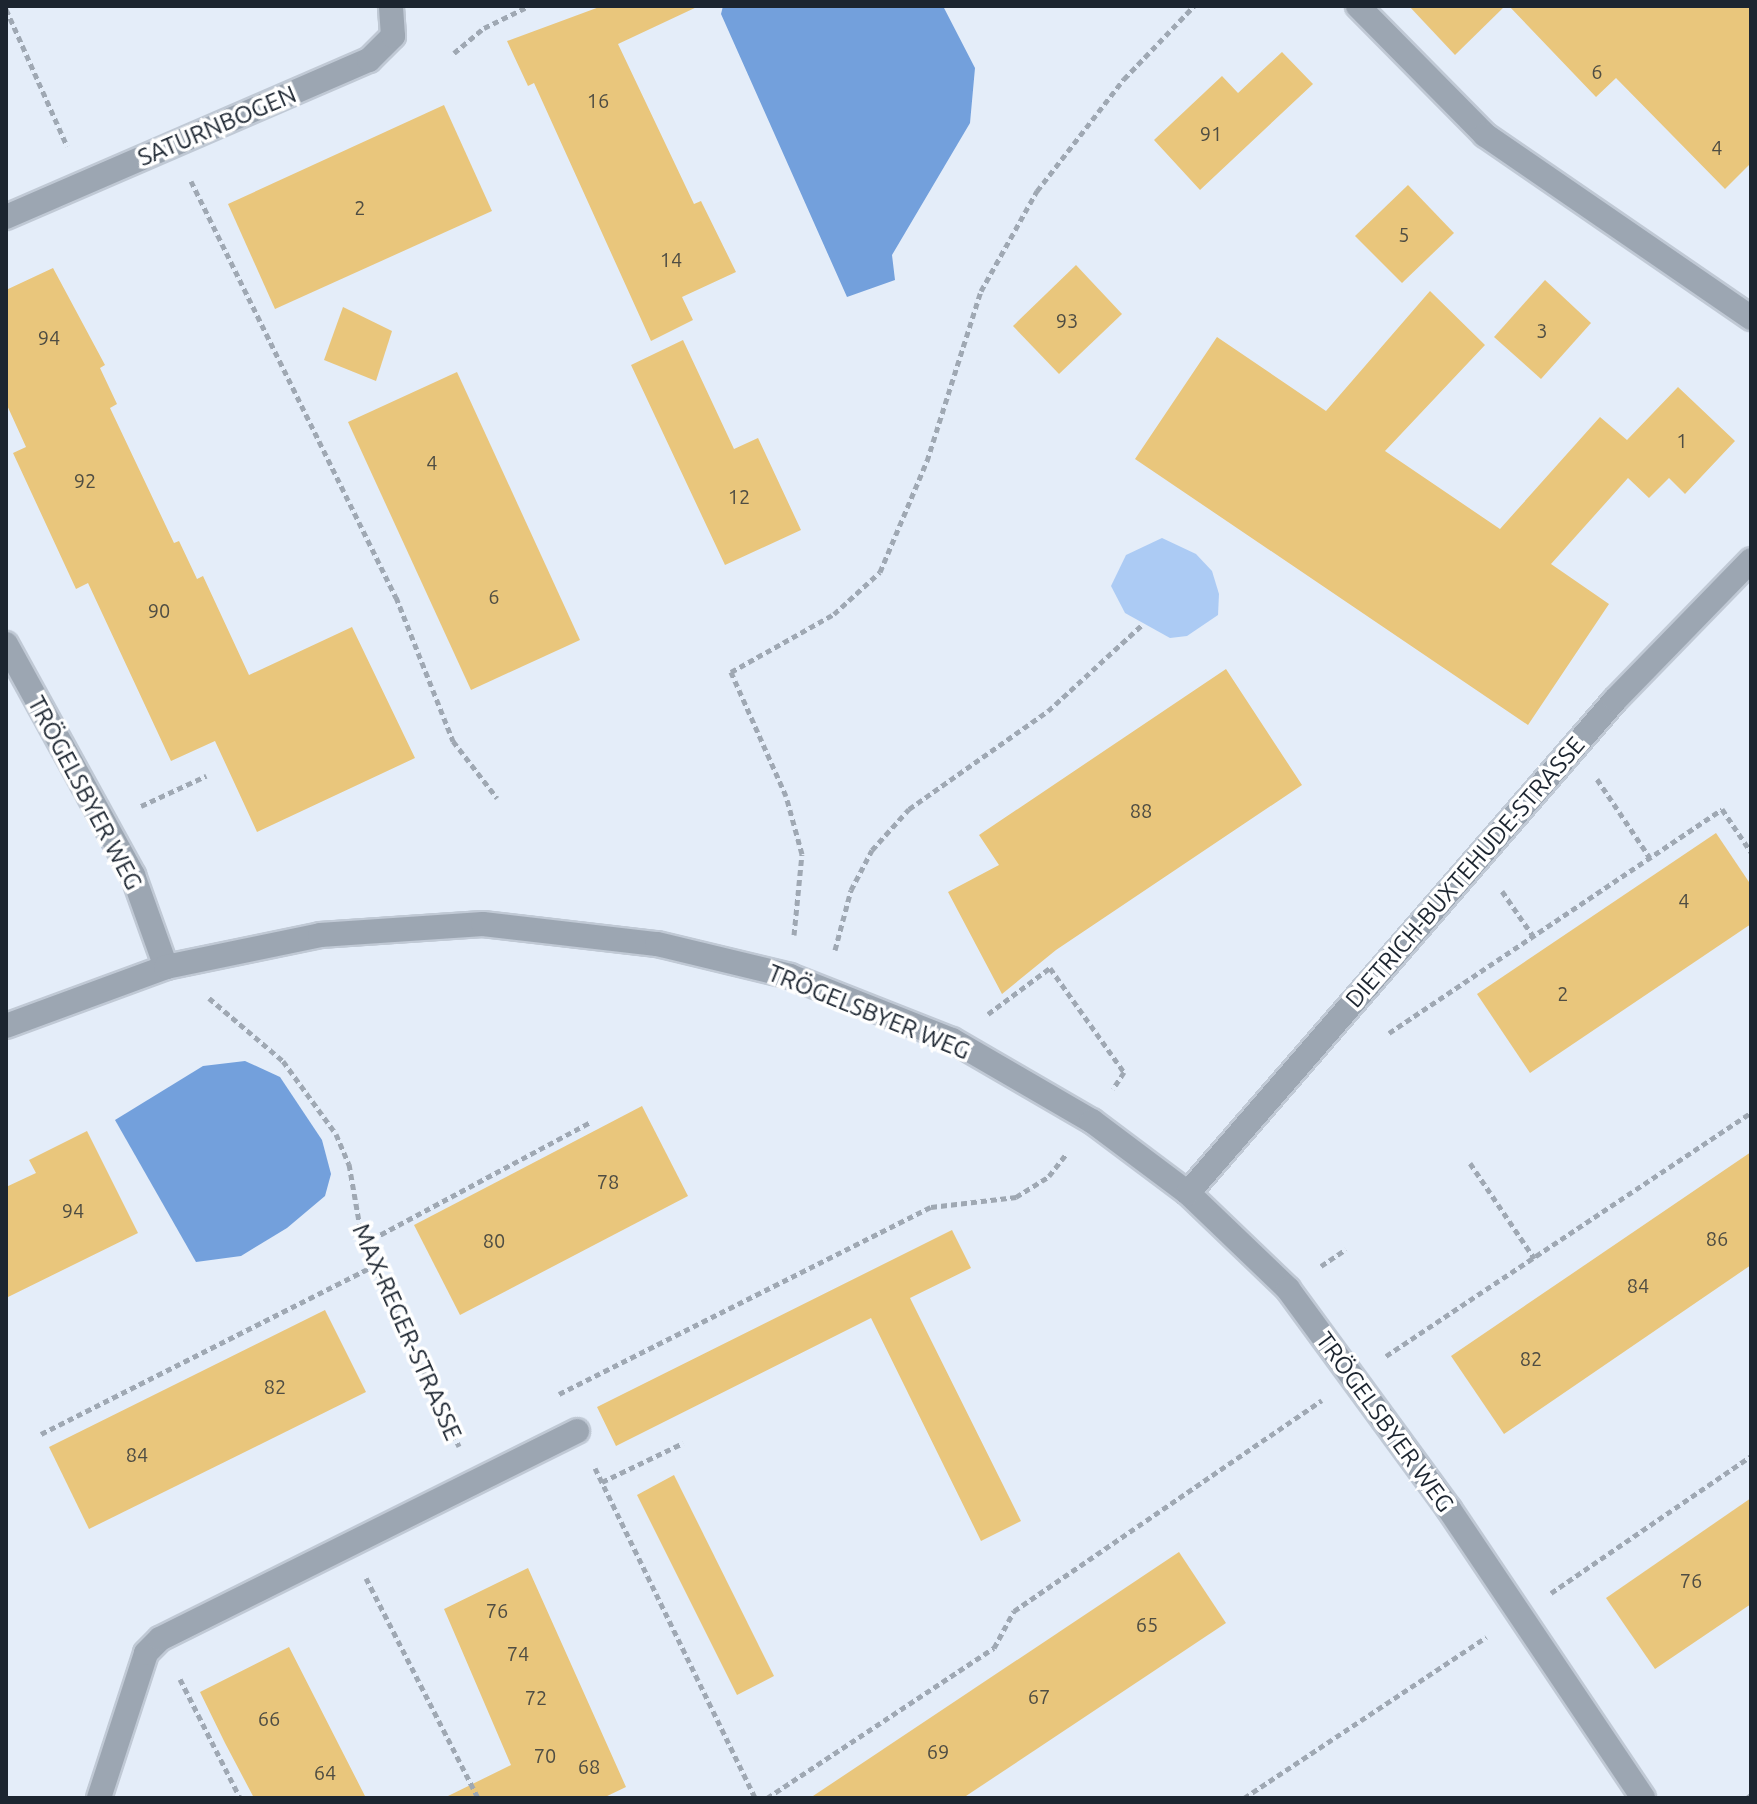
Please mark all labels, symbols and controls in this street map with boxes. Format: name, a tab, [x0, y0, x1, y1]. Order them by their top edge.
house number: 6	[1591, 59, 1603, 83]
street label: SATURNBOGEN	[134, 80, 300, 172]
house number: 16	[587, 88, 609, 112]
house number: 91	[1200, 121, 1222, 145]
house number: 4	[1711, 135, 1723, 159]
house number: 2	[354, 195, 366, 219]
house number: 5	[1398, 222, 1410, 246]
house number: 14	[660, 247, 682, 271]
house number: 93	[1056, 308, 1078, 332]
house number: 3	[1536, 318, 1548, 342]
house number: 94	[38, 325, 60, 349]
house number: 1	[1676, 428, 1688, 452]
house number: 4	[426, 450, 438, 474]
house number: 92	[74, 468, 96, 492]
house number: 12	[728, 484, 750, 508]
house number: 6	[488, 584, 500, 608]
house number: 90	[148, 598, 170, 622]
street label: TRÖGELSBYER WEG	[22, 691, 148, 895]
street label: DIETRICH-BUXTEHUDE-STRASSE	[1339, 731, 1591, 1013]
house number: 88	[1130, 798, 1152, 822]
house number: 4	[1678, 888, 1690, 912]
street label: TRÖGELSBYER WEG	[764, 958, 974, 1066]
house number: 2	[1557, 981, 1569, 1005]
house number: 78	[597, 1169, 619, 1193]
house number: 94	[62, 1198, 84, 1222]
street label: MAX-REGER-STRASSE	[346, 1219, 468, 1445]
house number: 86	[1706, 1226, 1728, 1250]
house number: 80	[483, 1228, 505, 1252]
house number: 84	[1627, 1273, 1649, 1297]
street label: TRÖGELSBYER WEG	[1310, 1326, 1460, 1518]
house number: 82	[1520, 1346, 1542, 1370]
house number: 82	[264, 1374, 286, 1398]
house number: 84	[126, 1442, 148, 1466]
house number: 76	[1680, 1568, 1702, 1592]
house number: 76	[486, 1598, 508, 1622]
house number: 65	[1136, 1612, 1158, 1636]
house number: 74	[507, 1641, 529, 1665]
house number: 67	[1028, 1684, 1050, 1708]
house number: 72	[525, 1685, 547, 1709]
house number: 66	[258, 1706, 280, 1730]
house number: 69	[927, 1739, 949, 1763]
house number: 70	[534, 1743, 556, 1767]
house number: 68	[578, 1754, 600, 1778]
house number: 64	[314, 1760, 336, 1784]

